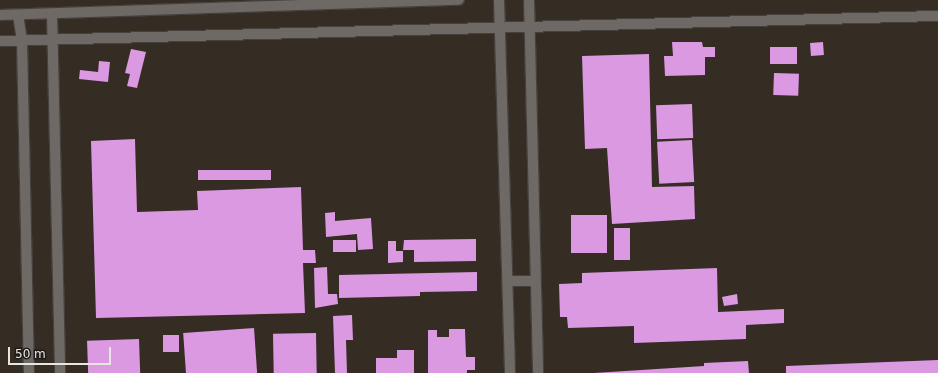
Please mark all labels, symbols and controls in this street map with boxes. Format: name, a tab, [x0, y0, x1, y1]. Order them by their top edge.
scale bar	[10, 339, 113, 365]
text: 50 m	[15, 347, 46, 361]

